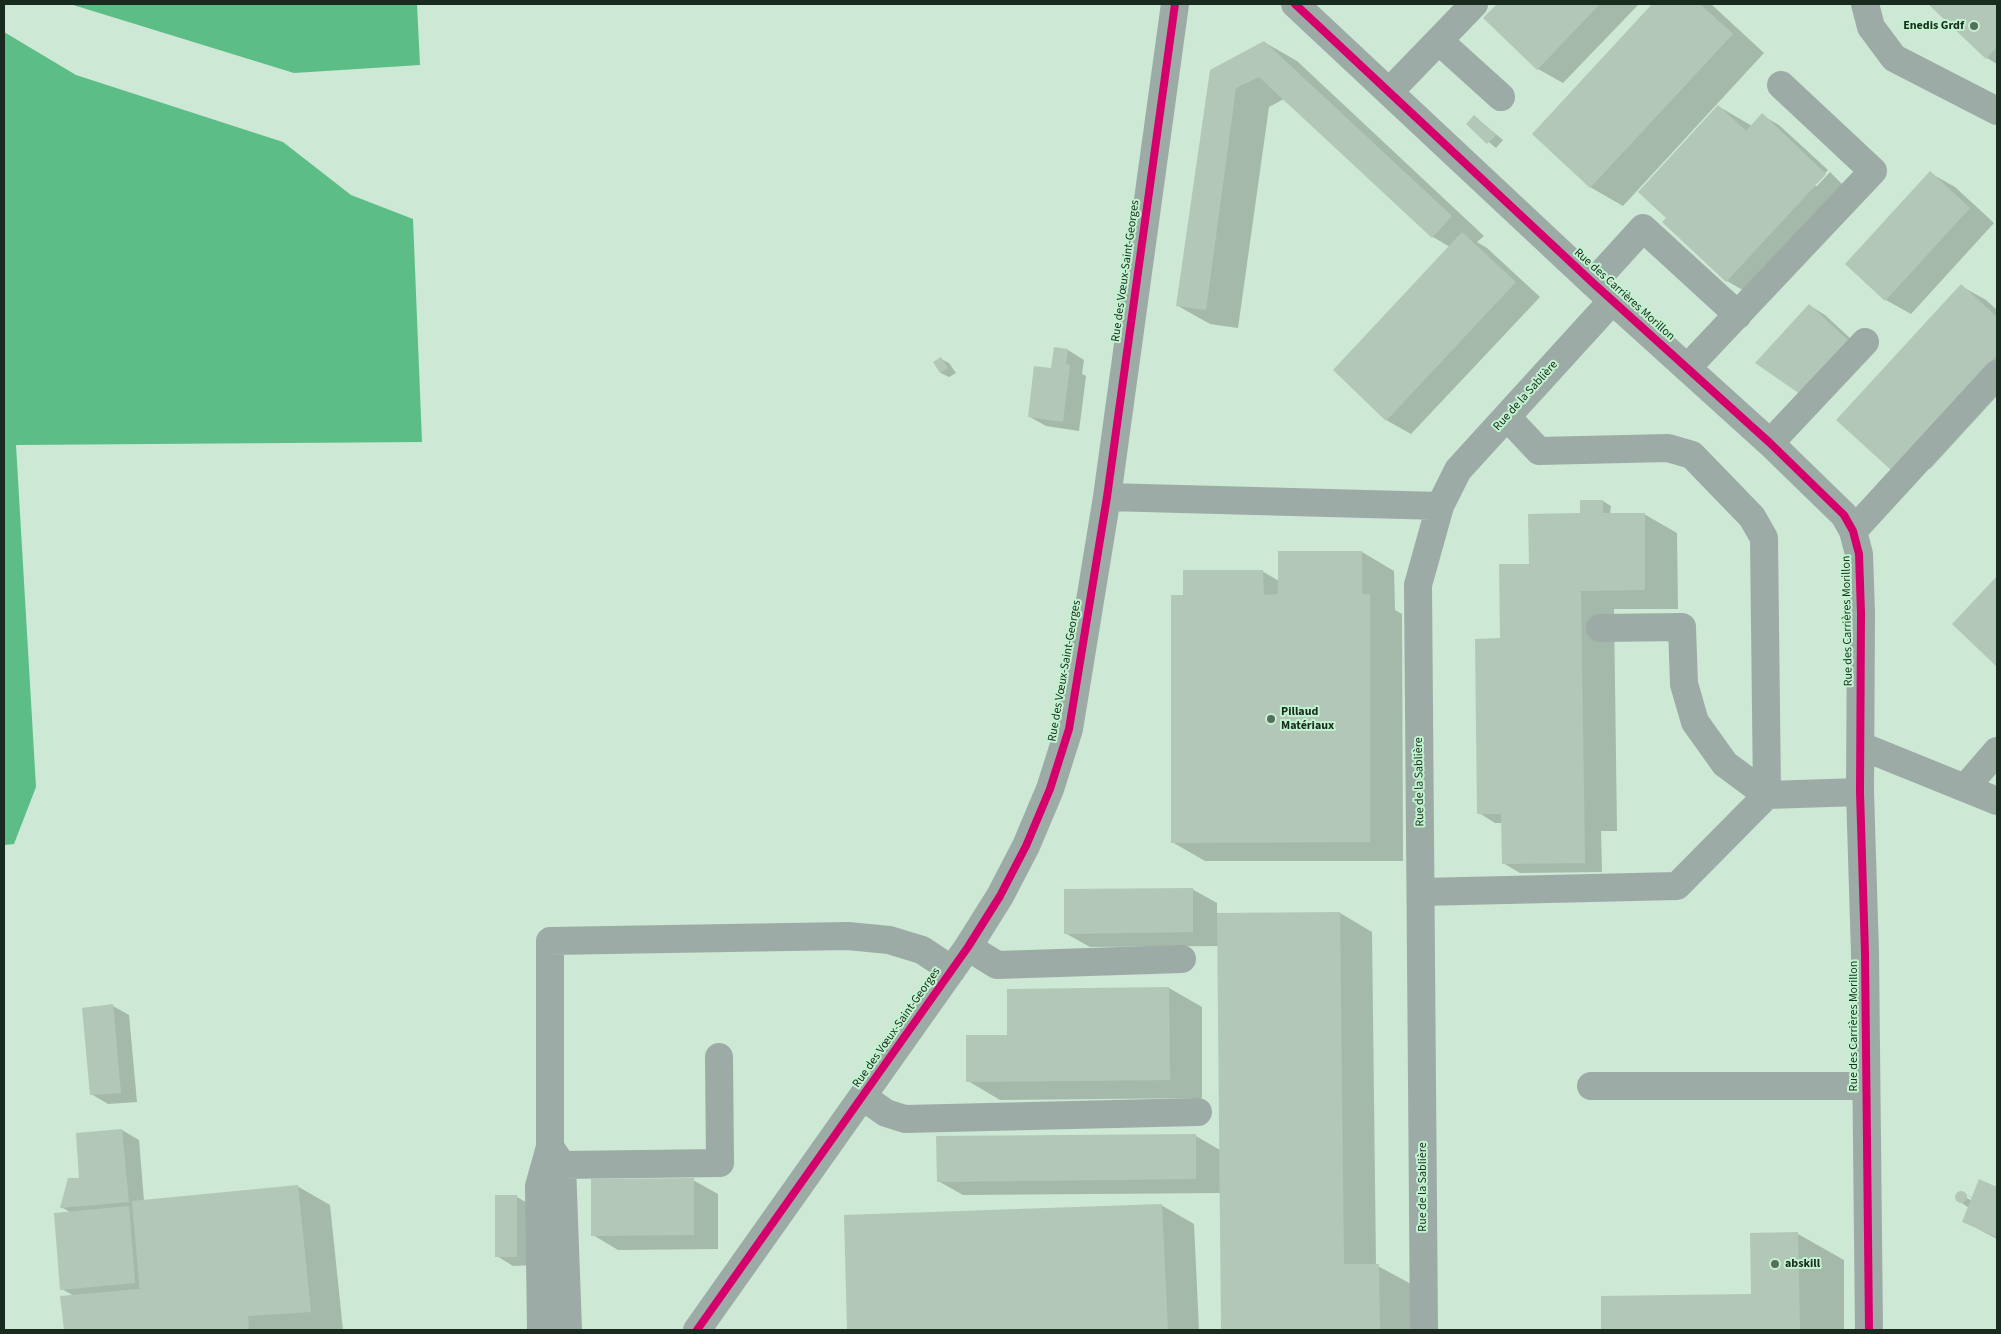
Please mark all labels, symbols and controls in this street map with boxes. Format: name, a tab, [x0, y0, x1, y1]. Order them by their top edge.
place label: Enedis Grdf	[1903, 19, 1964, 33]
marker: Enedis Grdf	[1968, 20, 1980, 32]
street label: Rue des Vœux-Saint-Georges	[1109, 199, 1143, 343]
street label: Rue des Carrières Morillon	[1571, 246, 1677, 344]
street label: Rue de la Sablière	[1491, 358, 1561, 434]
street label: Rue des Carrières Morillon	[1840, 555, 1856, 687]
street label: Rue des Vœux-Saint-Georges	[1045, 599, 1085, 743]
place label: Pillaud Matériaux	[1281, 705, 1334, 733]
marker: Pillaud Matériaux	[1265, 713, 1277, 725]
street label: Rue de la Sablière	[1412, 737, 1428, 827]
street label: Rue des Carrières Morillon	[1847, 961, 1861, 1091]
street label: Rue des Vœux-Saint-Georges	[850, 965, 944, 1091]
street label: Rue de la Sablière	[1416, 1142, 1430, 1232]
place label: abskill	[1785, 1257, 1820, 1271]
marker: abskill	[1769, 1258, 1781, 1270]

